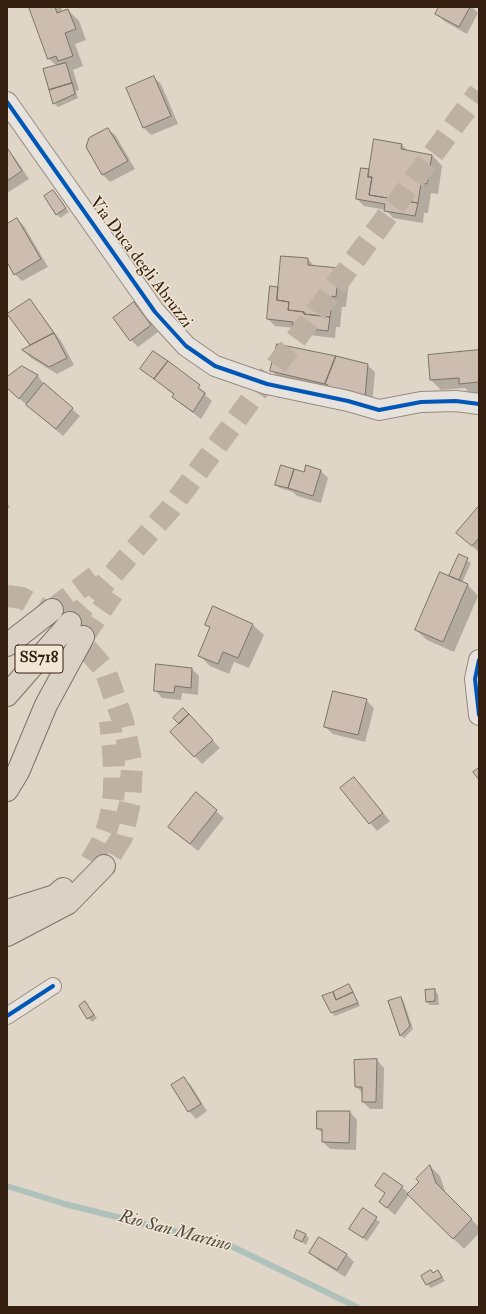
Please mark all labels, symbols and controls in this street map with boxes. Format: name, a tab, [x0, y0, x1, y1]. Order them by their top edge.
street label: Via Duca degli Abruzzi	[84, 194, 196, 332]
road number: SS718	[15, 645, 63, 673]
water label: Rio San Martino	[117, 1207, 233, 1257]

